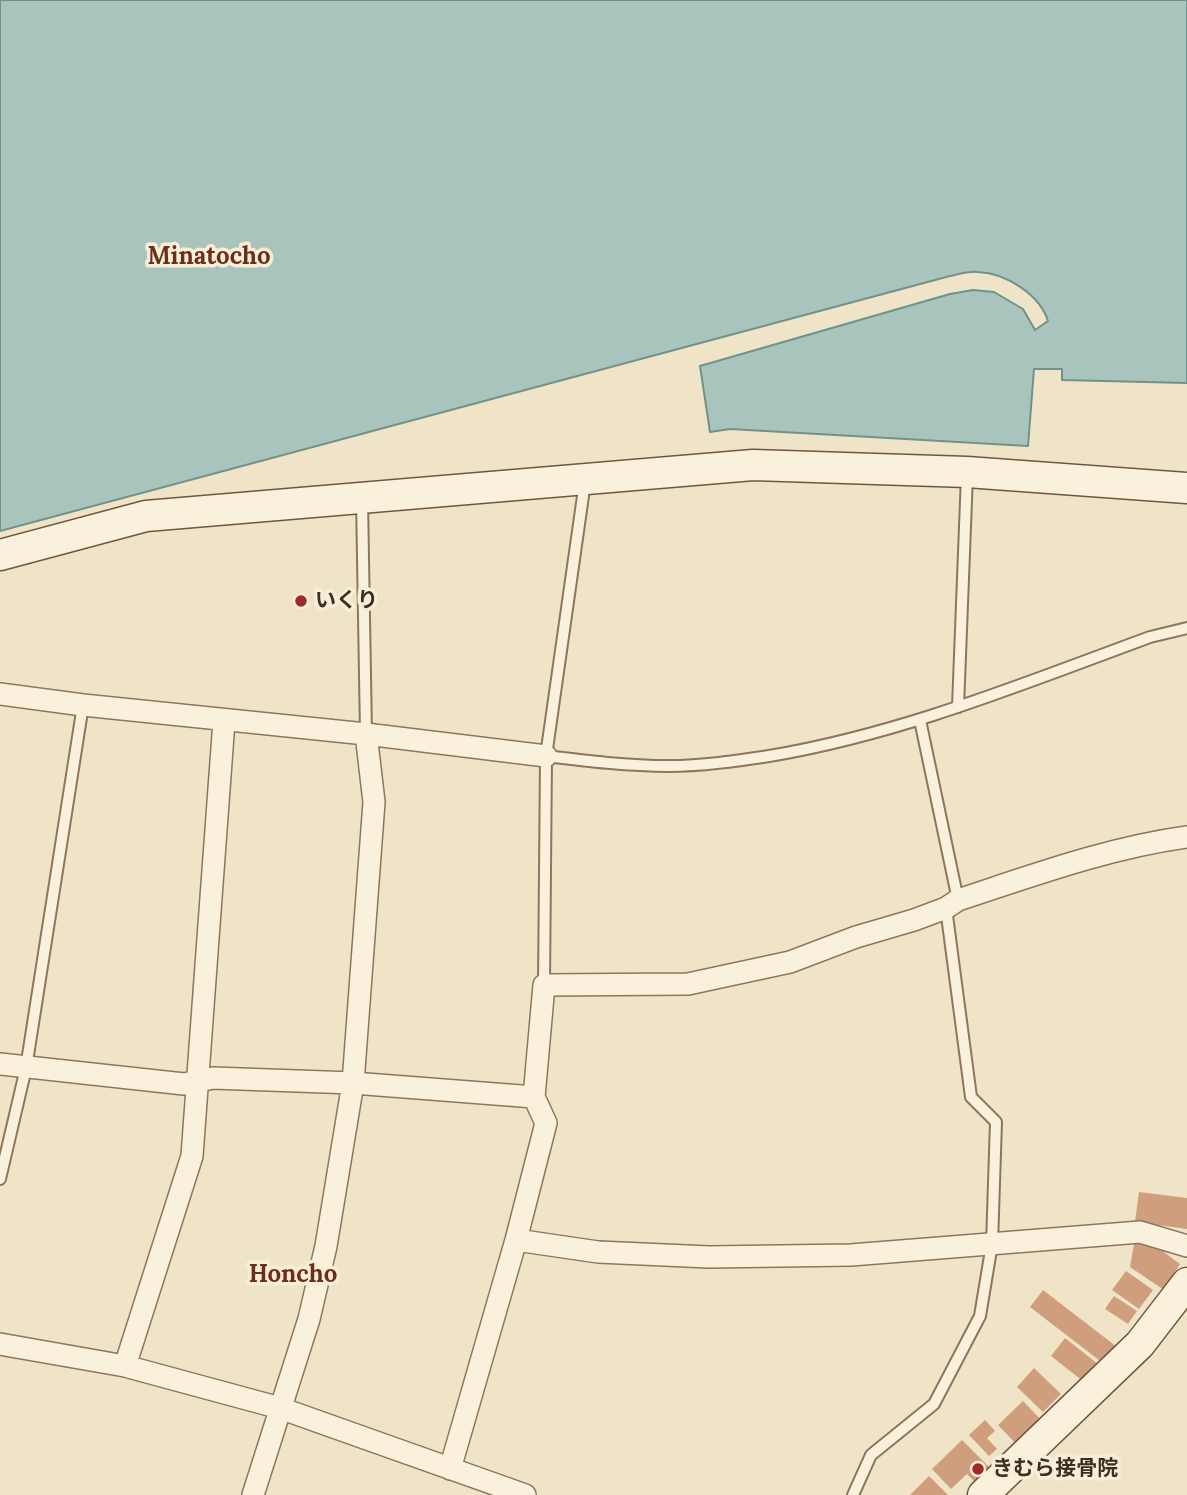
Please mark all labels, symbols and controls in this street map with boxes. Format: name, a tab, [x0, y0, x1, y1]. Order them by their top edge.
district label: Minatocho	[147, 243, 271, 271]
place label: いくり	[315, 588, 378, 614]
marker: いくり	[293, 593, 309, 609]
district label: Honcho	[249, 1261, 337, 1289]
place label: きむら接骨院	[992, 1456, 1118, 1482]
marker: きむら接骨院	[970, 1461, 986, 1477]

